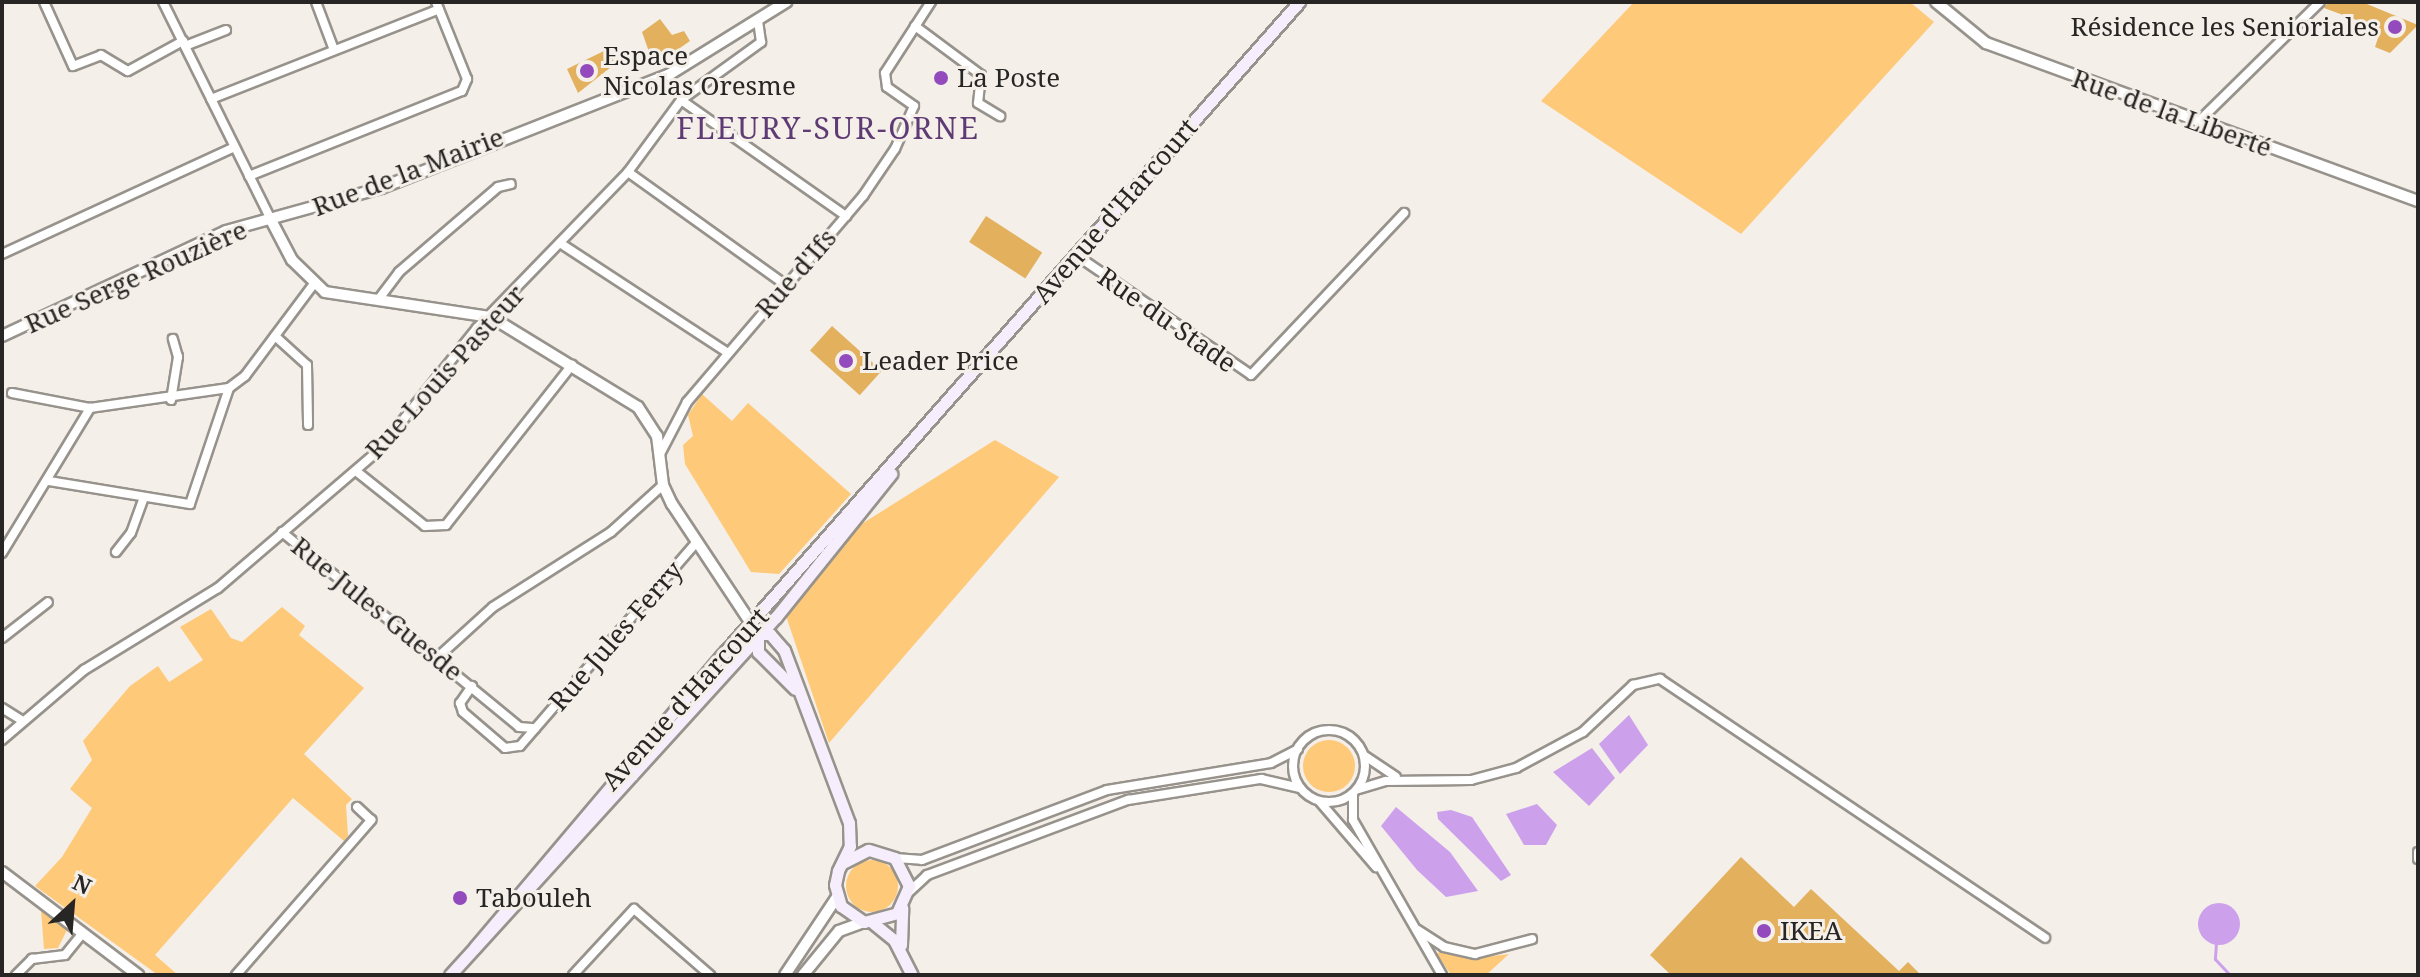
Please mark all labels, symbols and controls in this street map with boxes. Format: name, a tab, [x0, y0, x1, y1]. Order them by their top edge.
place label: Résidence les Senioriales	[2070, 11, 2379, 43]
marker: Résidence les Senioriales	[2386, 18, 2404, 36]
place label: Espace Nicolas Oresme	[603, 40, 796, 102]
marker: Espace Nicolas Oresme	[578, 62, 596, 80]
place label: La Poste	[957, 62, 1060, 94]
street label: Rue de la Liberté	[2068, 62, 2276, 164]
marker: La Poste	[932, 69, 950, 87]
district label: FLEURY-SUR-ORNE	[676, 110, 980, 146]
street label: Avenue d'Harcourt	[1026, 112, 1204, 310]
street label: Rue de la Mairie	[308, 121, 508, 223]
street label: Rue Serge Rouzière	[20, 214, 252, 340]
street label: Rue d'Ifs	[749, 222, 843, 324]
street label: Rue du Stade	[1092, 261, 1242, 379]
street label: Rue Louis Pasteur	[359, 279, 531, 465]
place label: Leader Price	[862, 345, 1019, 377]
marker: Leader Price	[837, 352, 855, 370]
street label: Rue Jules Guesde	[285, 530, 469, 688]
street label: Rue Jules Ferry	[543, 555, 689, 717]
street label: Avenue d'Harcourt	[595, 601, 775, 797]
north arrow	[32, 865, 112, 945]
text: N	[68, 866, 97, 901]
place label: Tabouleh	[476, 882, 592, 914]
marker: Tabouleh	[451, 889, 469, 907]
place label: IKEA	[1780, 915, 1842, 947]
marker: IKEA	[1755, 922, 1773, 940]

